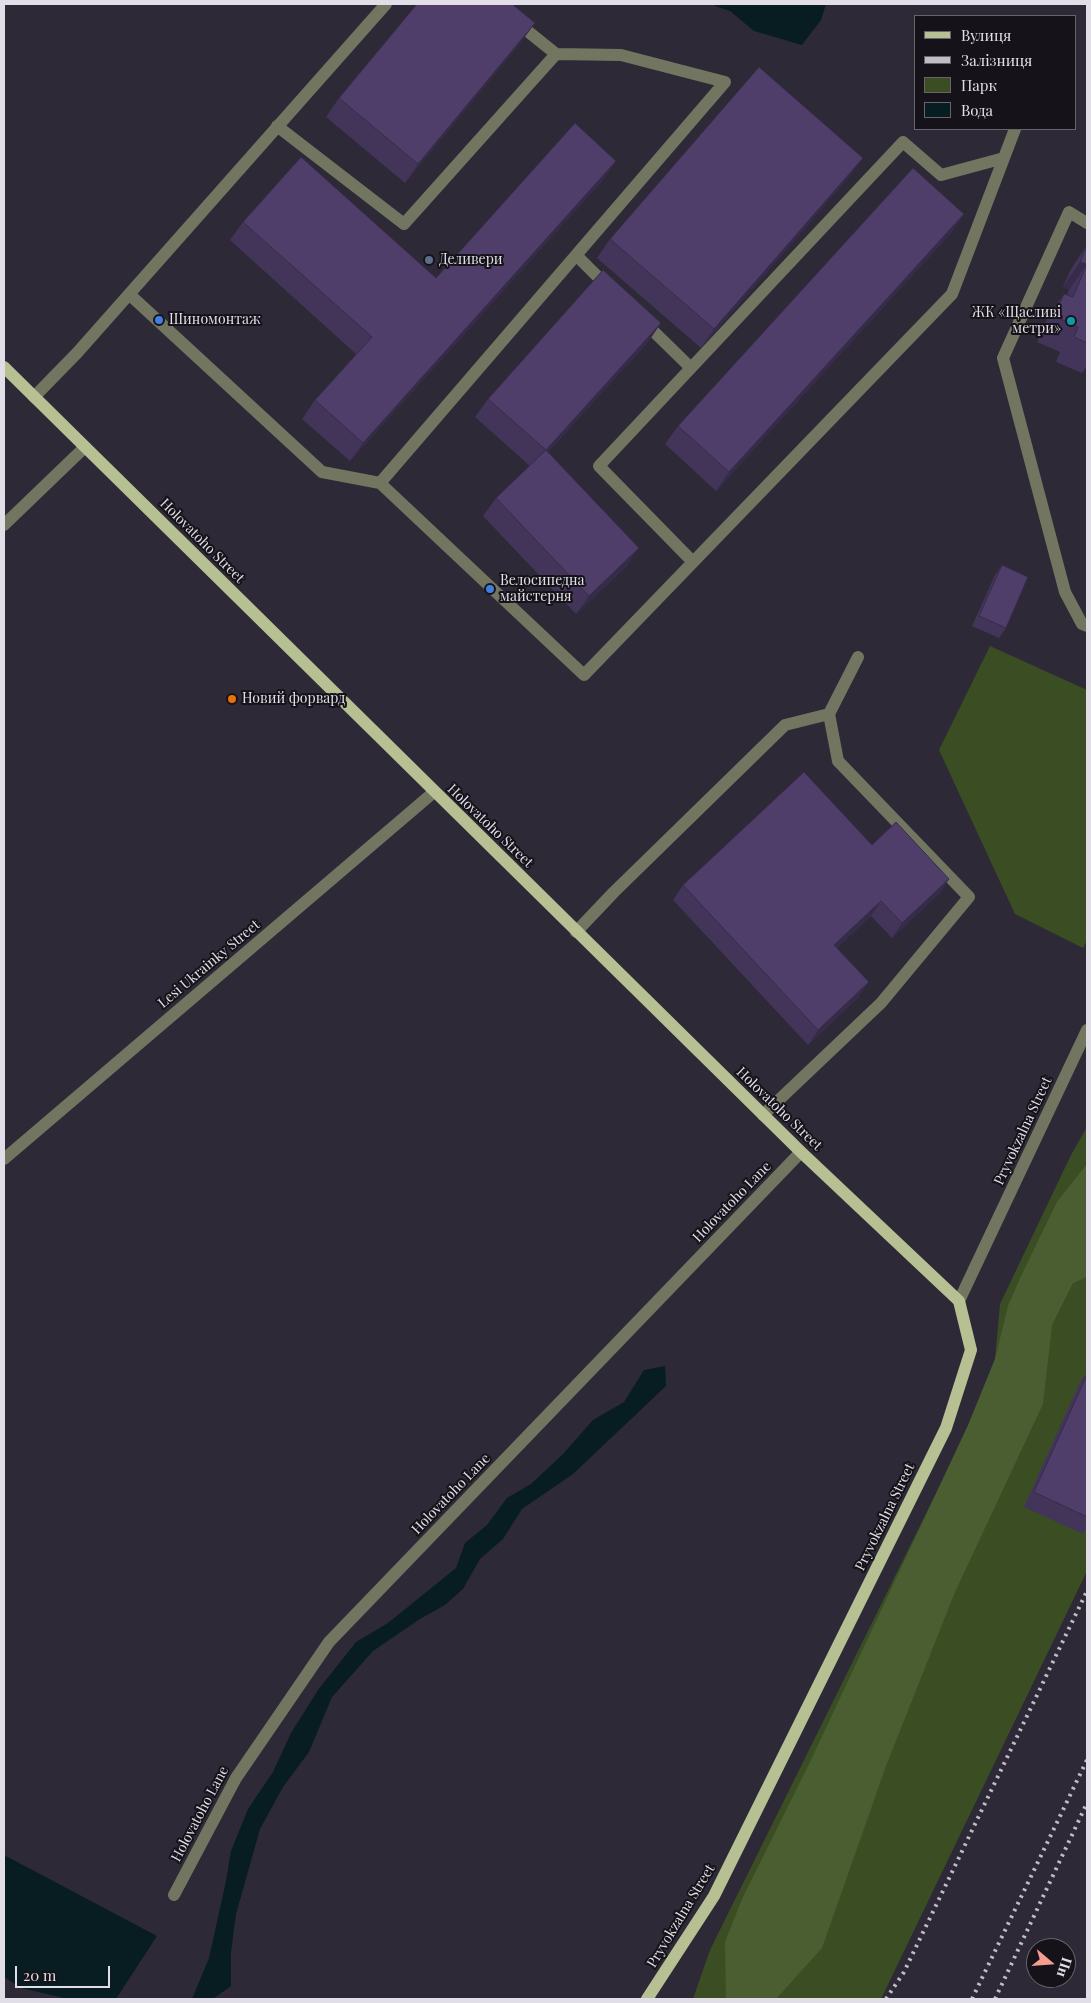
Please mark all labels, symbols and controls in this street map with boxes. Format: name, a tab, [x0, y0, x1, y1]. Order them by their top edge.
legend	[914, 15, 1076, 130]
text: Вулиця	[961, 25, 1011, 45]
text: Залізниця	[961, 50, 1032, 70]
text: Парк	[961, 75, 997, 95]
text: Вода	[961, 100, 993, 120]
place label: Деливери	[439, 252, 503, 268]
marker: Деливери	[423, 254, 435, 266]
place label: ЖК «Щасливі метри»	[971, 305, 1061, 338]
place label: Шиномонтаж	[169, 312, 261, 328]
marker: Шиномонтаж	[153, 314, 165, 326]
marker: ЖК «Щасливі метри»	[1065, 315, 1077, 327]
street label: Holovatoho Street	[156, 495, 248, 587]
place label: Велосипедна майстерня	[500, 573, 585, 606]
marker: Велосипедна майстерня	[484, 583, 496, 595]
place label: Новий форвард	[242, 691, 345, 707]
marker: Новий форвард	[226, 693, 238, 705]
street label: Holovatoho Street	[444, 781, 536, 871]
street label: Lesi Ukrainky Street	[155, 917, 263, 1011]
street label: Holovatoho Street	[733, 1064, 825, 1154]
street label: Pryvokzalna Street	[991, 1074, 1055, 1188]
street label: Holovatoho Lane	[689, 1158, 775, 1246]
street label: Holovatoho Lane	[408, 1450, 494, 1538]
street label: Pryvokzalna Street	[852, 1461, 918, 1573]
street label: Holovatoho Lane	[168, 1763, 232, 1865]
street label: Pryvokzalna Street	[644, 1861, 718, 1971]
north arrow	[1026, 1938, 1076, 1988]
text: Пн	[1053, 1955, 1077, 1980]
scale bar	[18, 1956, 112, 1988]
text: 20 m	[23, 1965, 56, 1985]

